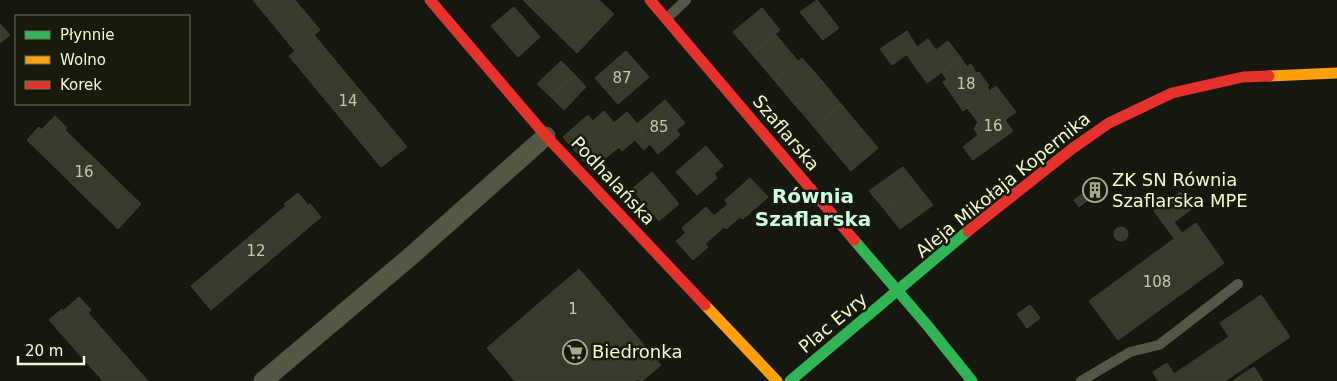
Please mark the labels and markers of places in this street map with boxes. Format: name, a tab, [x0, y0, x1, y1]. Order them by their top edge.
place label: ZK SN Równia Szaflarska MPE	[1112, 169, 1248, 211]
building icon: ZK SN Równia Szaflarska MPE	[1082, 177, 1108, 203]
supermarket icon: Biedronka	[562, 339, 588, 365]
place label: Biedronka	[592, 341, 682, 362]

